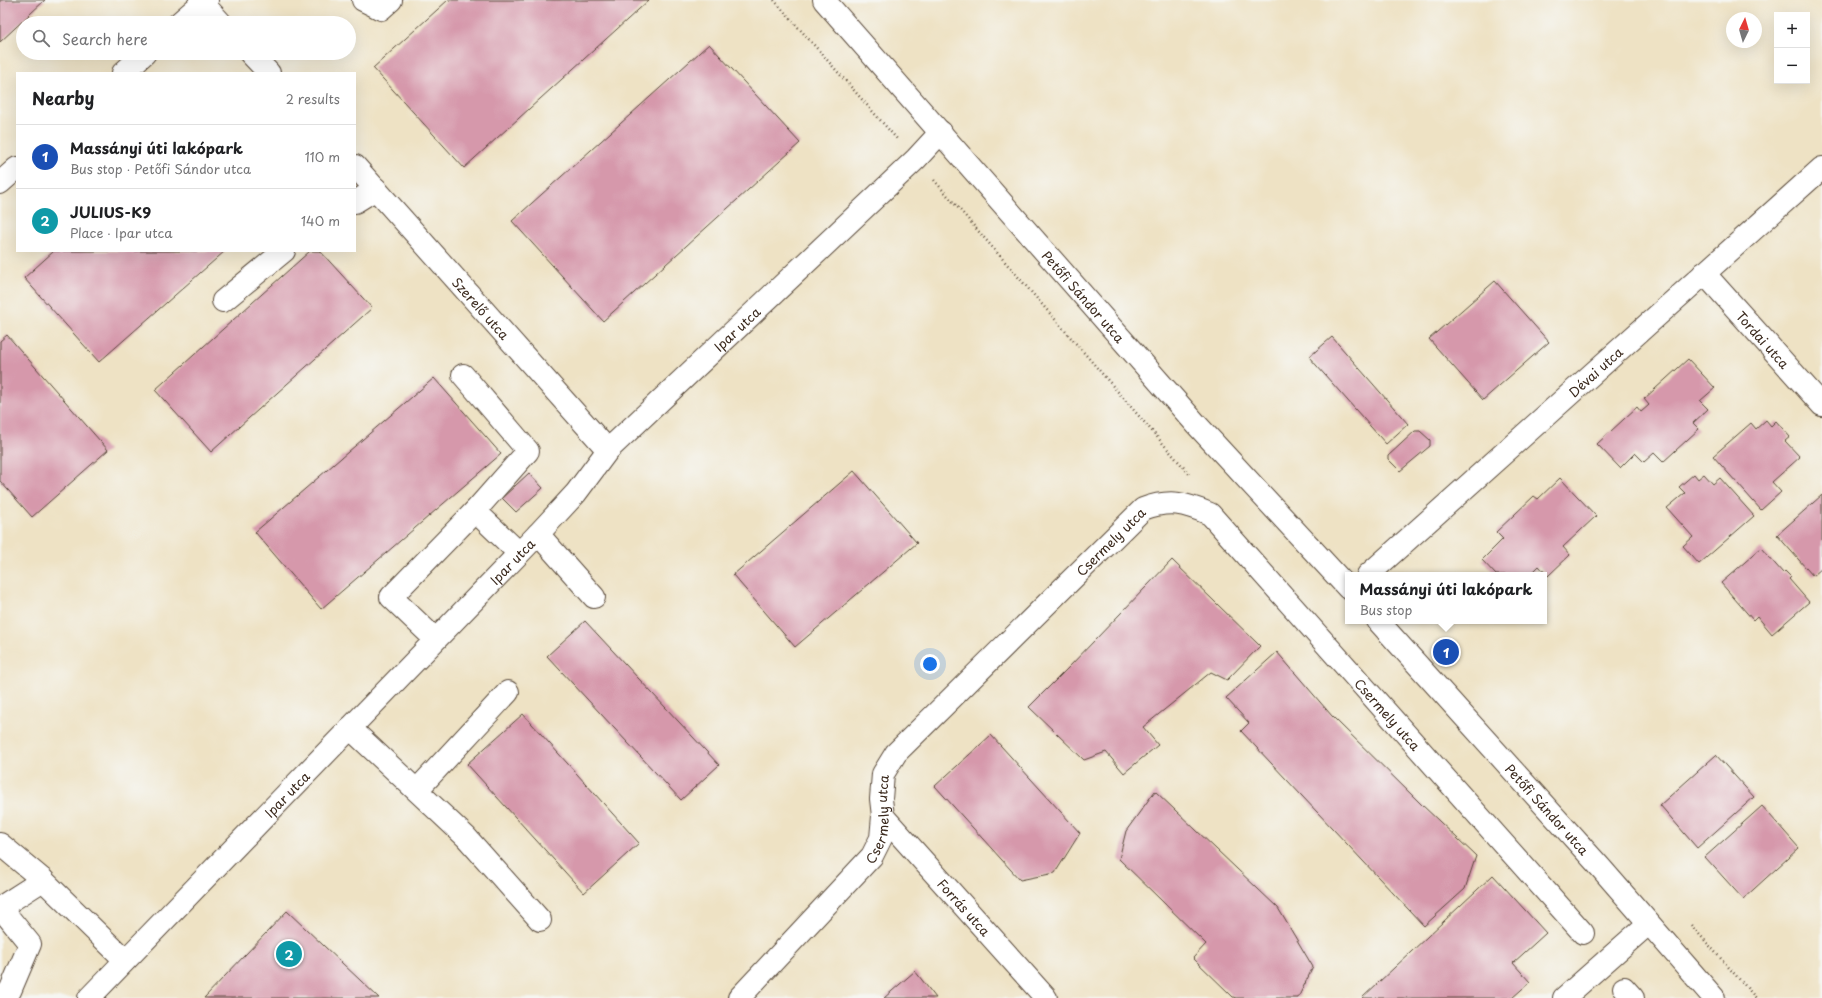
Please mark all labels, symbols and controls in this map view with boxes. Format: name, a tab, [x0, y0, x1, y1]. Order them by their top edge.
north arrow	[1726, 12, 1762, 48]
map controls	[1774, 12, 1810, 84]
button: +	[1774, 12, 1810, 48]
search box	[16, 16, 356, 60]
icon: search	[30, 27, 52, 49]
text: Search here	[62, 27, 148, 50]
button: −	[1774, 48, 1810, 84]
text: Nearby	[32, 85, 94, 111]
text: 2 results	[286, 89, 340, 108]
text: Massányi úti lakópark	[70, 136, 243, 159]
text: 1	[42, 147, 48, 166]
text: 110 m	[305, 147, 340, 166]
text: Bus stop · Petőfi Sándor utca	[70, 159, 251, 178]
text: JULIUS-K9	[70, 200, 151, 223]
text: 2	[40, 211, 50, 230]
text: 140 m	[301, 211, 340, 230]
text: Place · Ipar utca	[70, 223, 173, 242]
street label: Petőfi Sándor utca	[1038, 246, 1130, 347]
street label: Szerelő utca	[449, 273, 515, 344]
street label: Ipar utca	[709, 301, 765, 355]
street label: Tordai utca	[1732, 306, 1795, 373]
street label: Dévai utca	[1564, 342, 1626, 401]
street label: Csermely utca	[1071, 502, 1150, 580]
street label: Ipar utca	[485, 533, 539, 588]
popup	[1345, 572, 1547, 624]
text: Massányi úti lakópark	[1359, 577, 1533, 600]
text: Bus stop	[1359, 600, 1412, 619]
pin: 1	[1433, 637, 1459, 667]
your location	[920, 654, 940, 674]
street label: Csermely utca	[1351, 674, 1426, 755]
street label: Petőfi Sándor utca	[1501, 759, 1594, 859]
street label: Ipar utca	[260, 766, 314, 821]
street label: Csermely utca	[860, 773, 893, 868]
street label: Forrás utca	[934, 874, 996, 940]
pin: 2	[276, 939, 302, 969]

